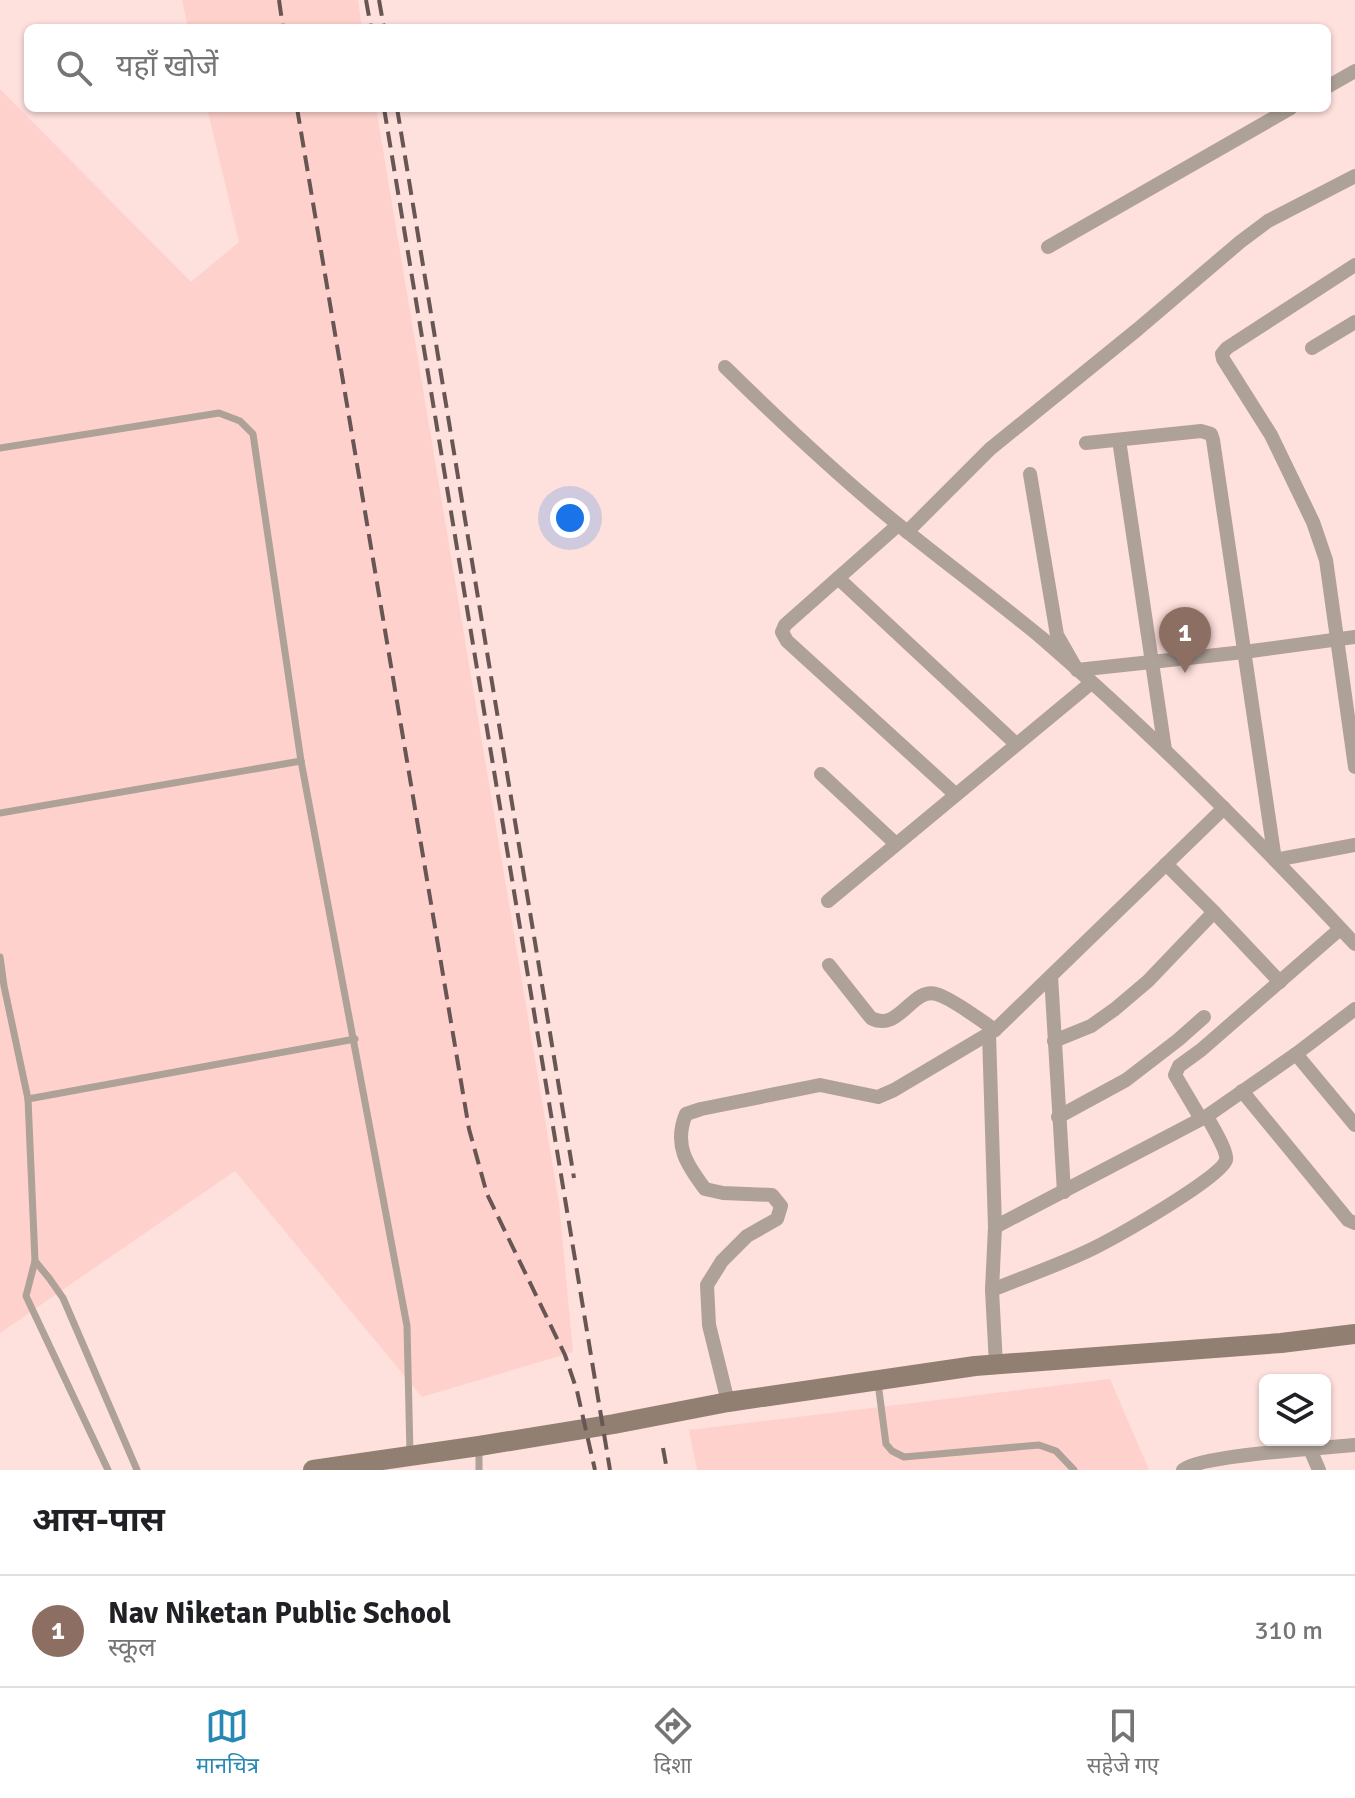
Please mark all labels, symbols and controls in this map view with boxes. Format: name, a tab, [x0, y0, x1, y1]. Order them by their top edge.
search box	[24, 24, 1331, 112]
icon: search	[52, 46, 96, 90]
text: यहाँ खोजें	[116, 48, 218, 85]
your location	[550, 498, 590, 538]
pin: 1	[1159, 607, 1211, 673]
map controls	[1259, 1374, 1331, 1446]
button: layers	[1259, 1374, 1331, 1446]
text: आस-पास	[32, 1499, 165, 1541]
text: Nav Niketan Public School	[108, 1595, 451, 1632]
text: 1	[51, 1615, 65, 1647]
text: 310 m	[1254, 1615, 1323, 1647]
text: स्कूल	[108, 1632, 156, 1664]
tab: मानचित्र	[196, 1704, 259, 1782]
tab: दिशा	[651, 1704, 695, 1782]
tab: सहेजे गए	[1087, 1704, 1159, 1782]

